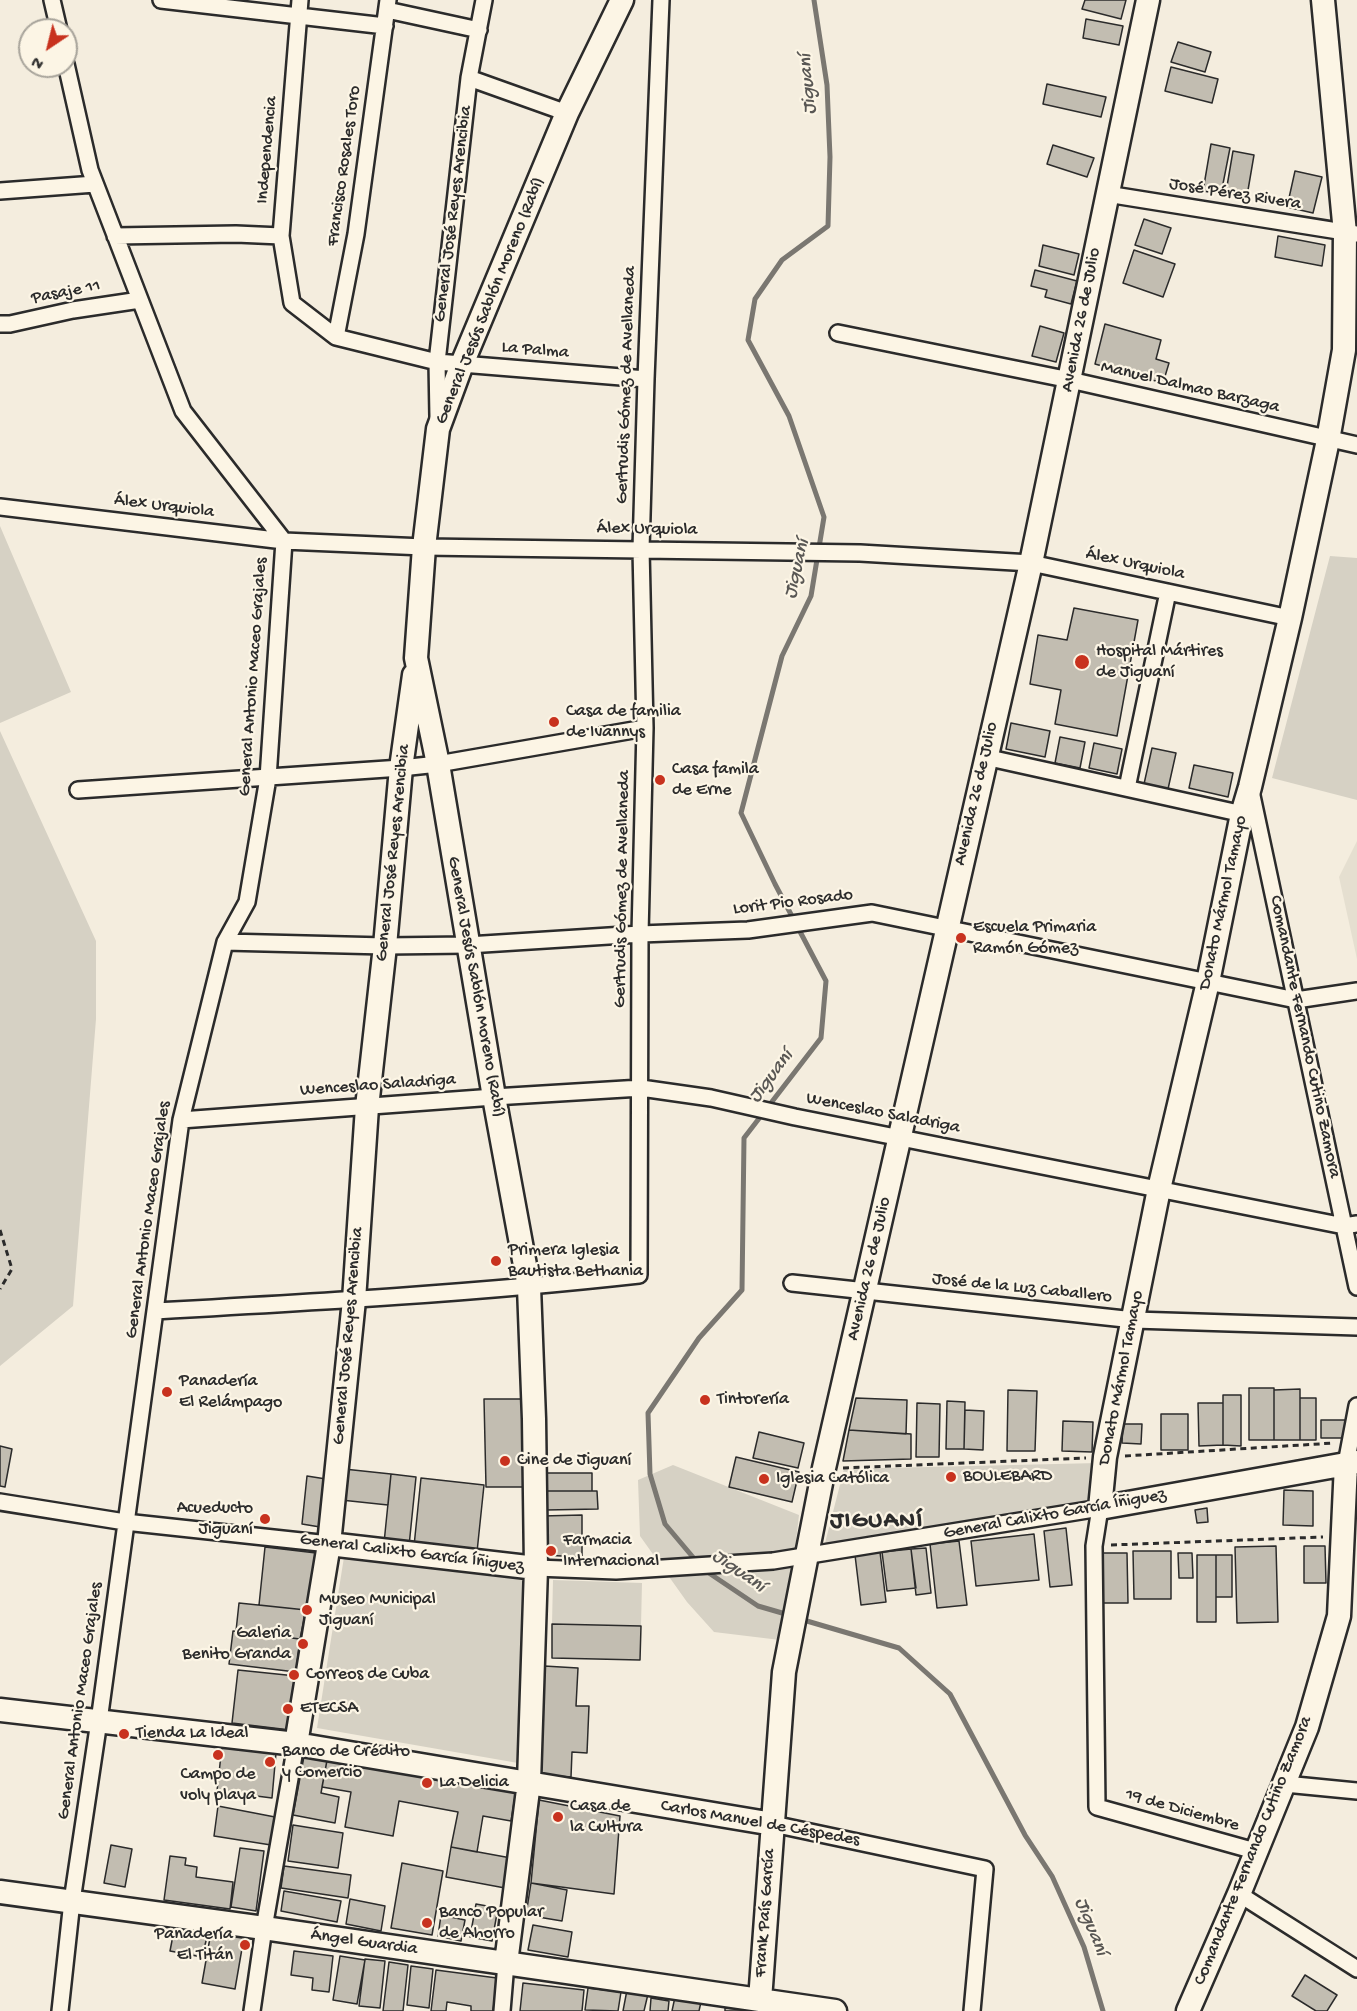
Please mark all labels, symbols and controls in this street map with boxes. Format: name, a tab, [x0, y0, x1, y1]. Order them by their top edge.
north arrow	[18, 18, 78, 78]
text: N	[29, 51, 48, 72]
water label: Jiguaní	[794, 53, 824, 115]
street label: Francisco Rosales Toro	[323, 84, 367, 248]
street label: Independencia	[253, 95, 283, 205]
street label: General José Reyes Arencibia	[430, 104, 478, 324]
street label: General Jesús Sablón Moreno (Rabí)	[431, 174, 551, 428]
street label: José Pérez Rivera	[1168, 174, 1302, 216]
street label: Avenida 26 de Julio	[1057, 246, 1107, 394]
street label: Gertrudis Gómez de Avellaneda	[612, 266, 642, 504]
street label: Pasaje 11	[30, 276, 102, 310]
street label: La Palma	[500, 337, 570, 365]
street label: Manuel Dalmao Barzaga	[1099, 357, 1281, 419]
street label: Álex Urquiola	[113, 490, 215, 524]
street label: Álex Urquiola	[596, 518, 698, 542]
water label: Jiguaní	[779, 537, 817, 601]
street label: Álex Urquiola	[1083, 544, 1187, 586]
street label: General Antonio Maceo Grajales	[235, 557, 273, 797]
place label: Hospital Mártires de Jiguaní	[1096, 641, 1223, 684]
marker: Hospital Mártires de Jiguaní	[1073, 653, 1091, 671]
place label: Casa de familia de Ivannys	[566, 701, 681, 744]
marker: Casa de familia de Ivannys	[547, 715, 561, 729]
street label: Avenida 26 de Julio	[950, 720, 1004, 868]
street label: General José Reyes Arencibia	[372, 743, 416, 963]
place label: Casa famila de Erne	[672, 759, 759, 802]
street label: Gertrudis Gómez de Avellaneda	[610, 770, 636, 1008]
marker: Casa famila de Erne	[653, 773, 667, 787]
street label: Donato Mármol Tamayo	[1195, 814, 1253, 992]
street label: General Jesús Sablón Moreno (Rabí)	[441, 855, 509, 1119]
street label: Lorit Pio Rosado	[732, 885, 854, 921]
street label: Comandante Fernando Cutiño Zamora	[1263, 894, 1345, 1180]
place label: Escuela Primaria Ramón Gómez	[973, 917, 1096, 960]
marker: Escuela Primaria Ramón Gómez	[954, 931, 968, 945]
water label: Jiguaní	[744, 1046, 800, 1108]
street label: Wenceslao Saladriga	[299, 1070, 457, 1102]
street label: Wenceslao Saladriga	[804, 1089, 962, 1139]
street label: General Antonio Maceo Grajales	[122, 1100, 176, 1340]
street label: Avenida 26 de Julio	[843, 1195, 897, 1343]
street label: General José Reyes Arencibia	[329, 1226, 369, 1446]
place label: Primera Iglesia Bautista Bethania	[508, 1240, 643, 1282]
marker: Primera Iglesia Bautista Bethania	[489, 1254, 503, 1268]
street label: José de la Luz Caballero	[931, 1269, 1113, 1309]
street label: Donato Mármol Tamayo	[1094, 1289, 1150, 1467]
place label: Panadería El Relámpago	[179, 1371, 282, 1414]
marker: Panadería El Relámpago	[160, 1385, 174, 1399]
place label: Tintorería	[717, 1389, 789, 1411]
marker: Tintorería	[698, 1393, 712, 1407]
place label: Cine de Jiguaní	[517, 1450, 631, 1472]
marker: Cine de Jiguaní	[498, 1454, 512, 1468]
place label: BOULEBARD	[963, 1466, 1052, 1488]
place label: Iglesia Católica	[776, 1468, 889, 1490]
marker: BOULEBARD	[944, 1470, 958, 1484]
marker: Iglesia Católica	[757, 1472, 771, 1486]
street label: General Calixto García Íñiguez	[942, 1485, 1168, 1545]
place label: Acueducto Jiguaní	[177, 1498, 253, 1540]
district label: JIGUANÍ	[830, 1508, 924, 1536]
marker: Acueducto Jiguaní	[258, 1512, 272, 1526]
street label: General Calixto García Íñiguez	[299, 1530, 525, 1578]
place label: Farmacia Internacional	[563, 1530, 659, 1572]
marker: Farmacia Internacional	[544, 1544, 558, 1558]
water label: Jiguaní	[706, 1545, 770, 1599]
street label: General Antonio Maceo Grajales	[54, 1581, 108, 1821]
place label: Museo Municipal Jiguaní	[319, 1589, 436, 1632]
marker: Museo Municipal Jiguaní	[300, 1603, 314, 1617]
place label: Galeria Benito Granda	[182, 1623, 291, 1666]
marker: Galeria Benito Granda	[296, 1637, 310, 1651]
place label: Correos de Cuba	[306, 1664, 429, 1686]
marker: Correos de Cuba	[287, 1668, 301, 1682]
place label: ETECSA	[300, 1698, 358, 1720]
marker: ETECSA	[281, 1702, 295, 1716]
street label: Comandante Fernando Cutiño Zamora	[1190, 1713, 1318, 1989]
place label: Tienda La Ideal	[136, 1723, 248, 1745]
marker: Tienda La Ideal	[117, 1727, 131, 1741]
place label: Banco de Crédito y Comercio	[282, 1741, 410, 1784]
marker: Campo de voly playa	[211, 1748, 225, 1762]
marker: Banco de Crédito y Comercio	[263, 1755, 277, 1769]
place label: Campo de voly playa	[180, 1764, 256, 1806]
place label: La Delicia	[439, 1772, 509, 1794]
marker: La Delicia	[420, 1776, 434, 1790]
street label: 19 de Diciembre	[1123, 1784, 1241, 1838]
place label: Casa de la Cultura	[570, 1796, 643, 1838]
street label: Carlos Manuel de Céspedes	[659, 1796, 861, 1852]
marker: Casa de la Cultura	[551, 1810, 565, 1824]
street label: Frank País García	[751, 1848, 781, 1978]
water label: Jiguaní	[1068, 1894, 1112, 1960]
place label: Banco Popular de Ahorro	[439, 1902, 543, 1944]
marker: Banco Popular de Ahorro	[420, 1916, 434, 1930]
place label: Panadería El Titán	[154, 1924, 233, 1966]
street label: Ángel Guardia	[309, 1925, 419, 1961]
marker: Panadería El Titán	[238, 1938, 252, 1952]

